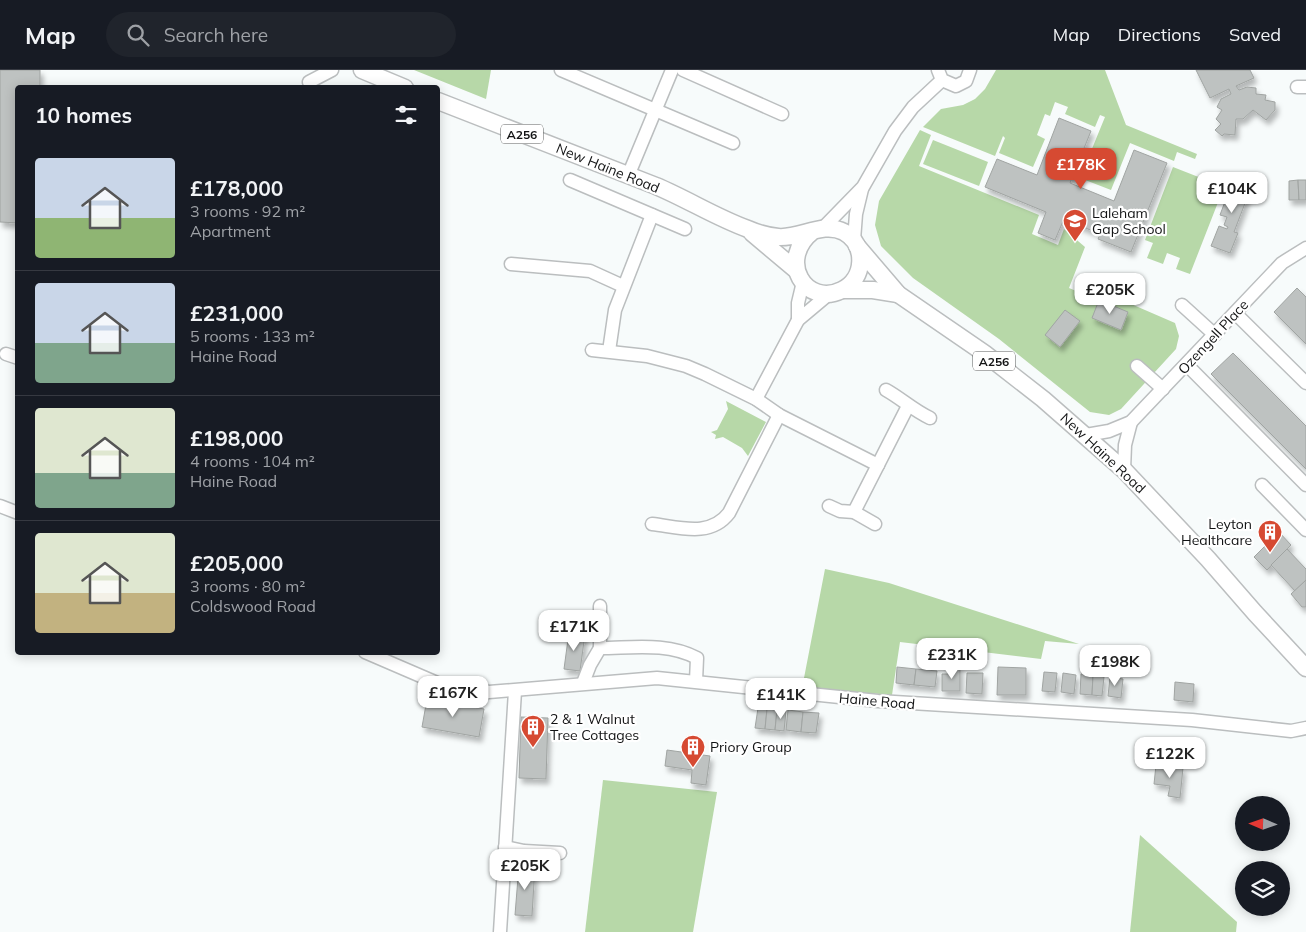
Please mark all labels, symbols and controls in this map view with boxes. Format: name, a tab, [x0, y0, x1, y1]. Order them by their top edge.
search box	[106, 12, 456, 57]
text: Map	[25, 20, 76, 50]
icon: search	[124, 21, 152, 49]
text: Search here	[164, 23, 268, 47]
text: Map	[1053, 23, 1090, 46]
text: Directions	[1118, 23, 1201, 46]
text: Saved	[1229, 23, 1281, 46]
icon: filters	[392, 101, 420, 129]
text: 10 homes	[35, 102, 132, 128]
road number: A256	[501, 124, 543, 144]
street label: New Haine Road	[554, 139, 662, 197]
pin: £178K	[1046, 148, 1116, 190]
text: £178K	[1056, 154, 1106, 174]
pin: £104K	[1197, 172, 1267, 214]
text: £178,000	[190, 175, 283, 201]
icon: home	[75, 178, 135, 238]
text: £104K	[1207, 178, 1257, 198]
text: 3 rooms · 92 m²	[190, 201, 305, 221]
place label: Laleham Gap School	[1092, 204, 1166, 238]
school or university icon: Laleham Gap School	[1062, 208, 1088, 242]
text: Apartment	[190, 221, 271, 241]
pin: £205K	[1075, 272, 1145, 315]
text: £205K	[1085, 279, 1135, 299]
street label: Ozengell Place	[1174, 296, 1252, 378]
text: £231,000	[190, 300, 283, 326]
icon: home	[75, 303, 135, 363]
text: 5 rooms · 133 m²	[190, 326, 315, 346]
text: Haine Road	[190, 346, 277, 366]
road number: A256	[973, 352, 1015, 370]
street label: New Haine Road	[1057, 409, 1149, 497]
text: £198,000	[190, 425, 283, 451]
icon: home	[75, 428, 135, 488]
text: 4 rooms · 104 m²	[190, 451, 315, 471]
text: Haine Road	[190, 471, 277, 491]
place label: Leyton Healthcare	[1181, 515, 1252, 549]
building icon: Leyton Healthcare	[1257, 519, 1283, 553]
text: £205,000	[190, 550, 283, 576]
icon: home	[75, 553, 135, 613]
text: 3 rooms · 80 m²	[190, 576, 305, 596]
text: Coldswood Road	[190, 596, 316, 616]
pin: £171K	[539, 610, 609, 652]
text: £171K	[549, 616, 599, 636]
pin: £231K	[917, 638, 987, 680]
text: £231K	[927, 644, 977, 664]
pin: £198K	[1080, 644, 1150, 687]
text: £198K	[1090, 651, 1140, 671]
pin: £167K	[418, 676, 488, 718]
pin: £141K	[746, 678, 816, 720]
text: £167K	[428, 682, 478, 702]
text: £141K	[756, 684, 806, 704]
street label: Haine Road	[838, 689, 916, 713]
place label: 2 & 1 Walnut Tree Cottages	[550, 710, 639, 744]
building icon: 2 & 1 Walnut Tree Cottages	[520, 714, 546, 748]
building icon: Priory Group	[680, 734, 706, 768]
pin: £122K	[1135, 736, 1205, 779]
place label: Priory Group	[710, 738, 792, 756]
text: £122K	[1145, 743, 1195, 763]
north arrow	[1235, 796, 1290, 851]
map controls	[1235, 796, 1290, 916]
pin: £205K	[490, 848, 560, 891]
text: £205K	[500, 855, 550, 875]
button: layers	[1235, 861, 1290, 916]

